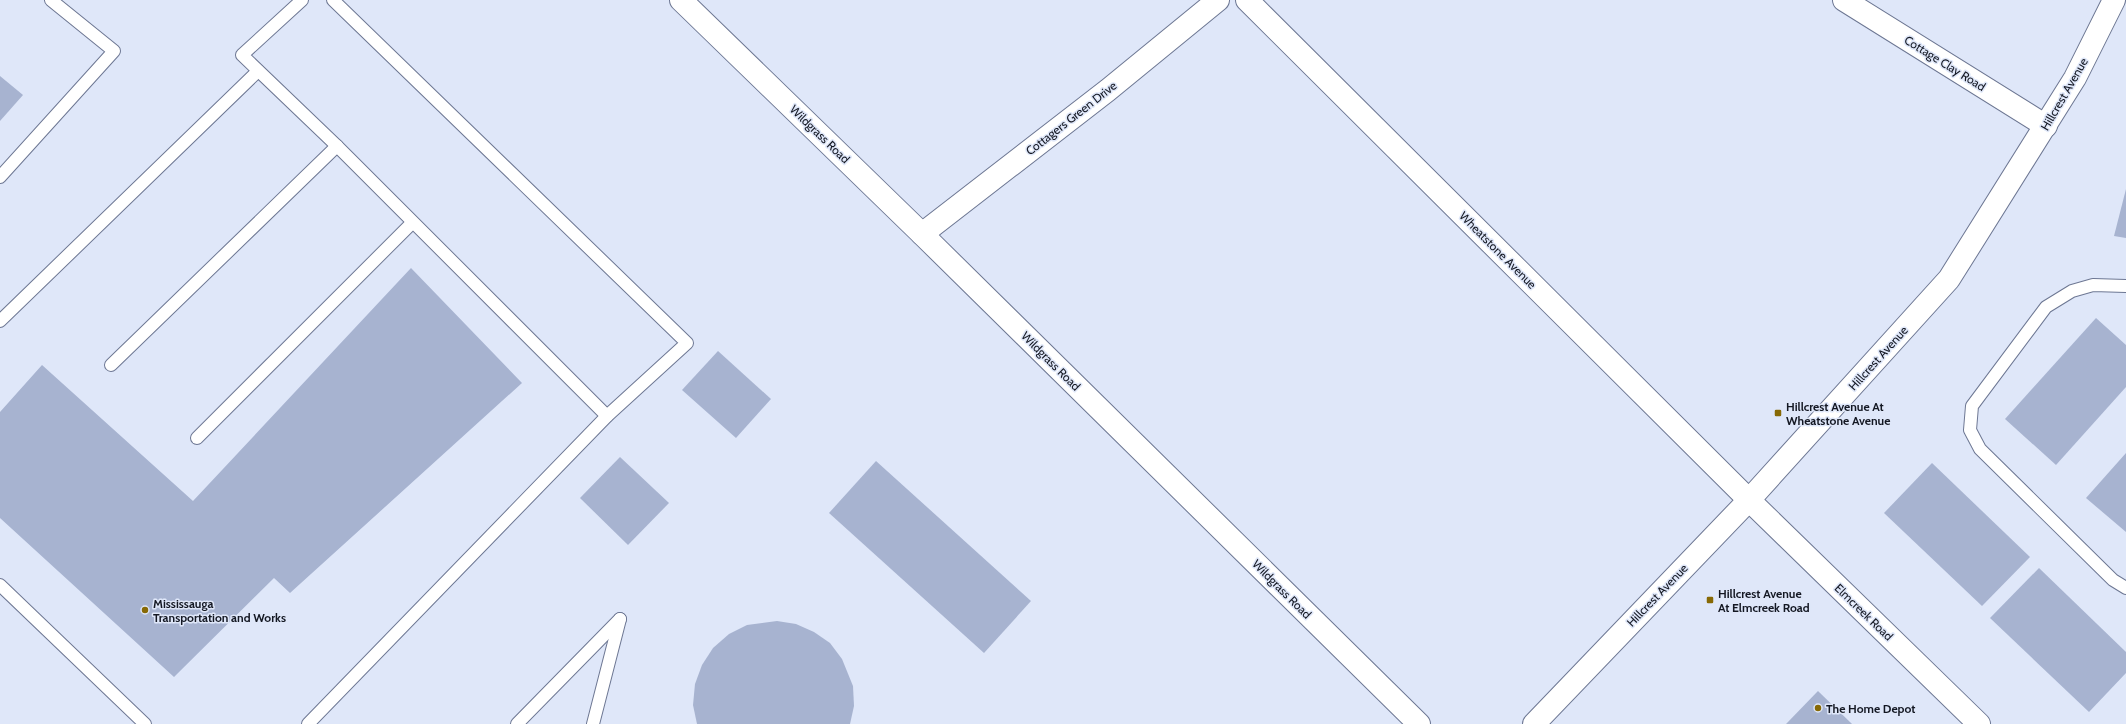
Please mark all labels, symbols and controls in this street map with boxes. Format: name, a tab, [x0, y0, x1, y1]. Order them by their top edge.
street label: Cottage Clay Road	[1902, 32, 1988, 94]
street label: Hillcrest Avenue	[2037, 55, 2091, 133]
street label: Cottagers Green Drive	[1022, 78, 1120, 158]
street label: Wildgrass Road	[787, 102, 853, 166]
street label: Wheatstone Avenue	[1456, 208, 1540, 292]
street label: Hillcrest Avenue	[1845, 323, 1911, 393]
street label: Wildgrass Road	[1018, 328, 1084, 394]
place label: Hillcrest Avenue At Wheatstone Avenue	[1786, 399, 1890, 428]
marker: Hillcrest Avenue At Wheatstone Avenue	[1773, 408, 1783, 418]
street label: Wildgrass Road	[1249, 556, 1315, 622]
street label: Hillcrest Avenue	[1623, 560, 1691, 630]
street label: Elmcreek Road	[1832, 580, 1896, 644]
place label: Hillcrest Avenue At Elmcreek Road	[1718, 586, 1810, 615]
marker: Hillcrest Avenue At Elmcreek Road	[1705, 595, 1715, 605]
place label: Mississauga Transportation and Works	[153, 596, 286, 625]
marker: Mississauga Transportation and Works	[140, 605, 150, 615]
place label: The Home Depot	[1826, 701, 1915, 716]
marker: The Home Depot	[1813, 703, 1823, 713]

